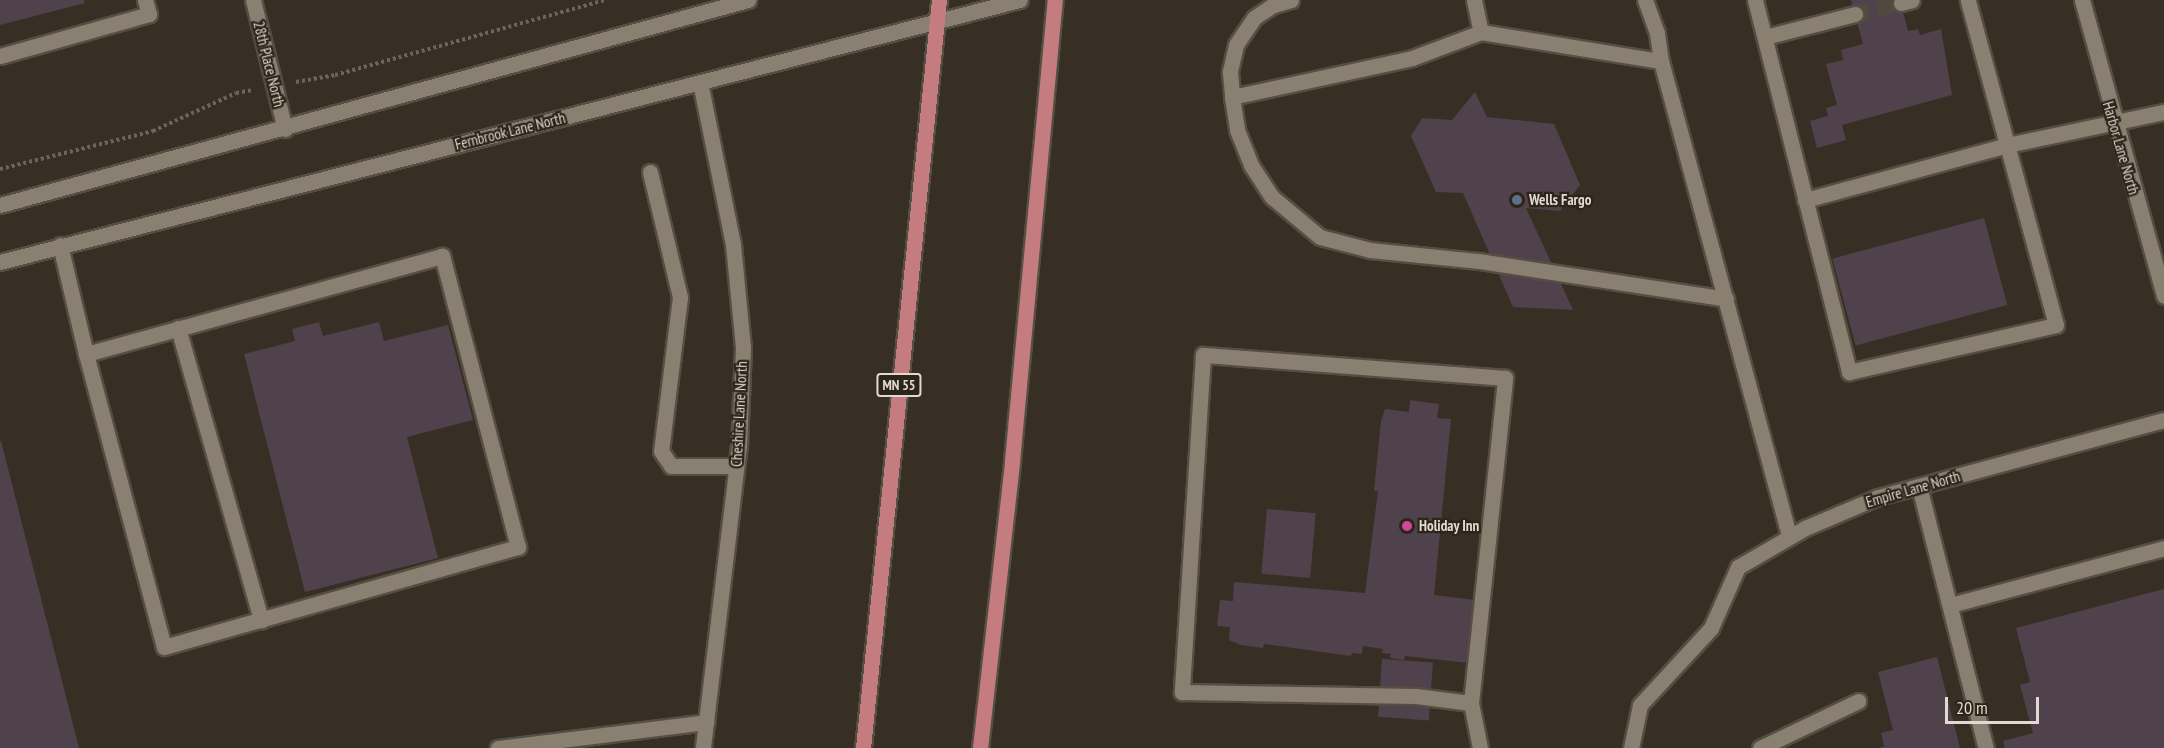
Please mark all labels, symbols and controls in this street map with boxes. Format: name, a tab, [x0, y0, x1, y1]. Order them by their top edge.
street label: 28th Place North	[250, 19, 288, 109]
street label: Harbor Lane North	[2099, 99, 2143, 197]
street label: Fernbrook Lane North	[453, 109, 567, 153]
place label: Wells Fargo	[1529, 191, 1591, 209]
marker: Wells Fargo	[1510, 193, 1524, 207]
street label: Cheshire Lane North	[727, 361, 751, 467]
road number: MN 55	[875, 374, 923, 396]
street label: Empire Lane North	[1864, 467, 1962, 511]
place label: Holiday Inn	[1419, 517, 1480, 535]
marker: Holiday Inn	[1400, 519, 1414, 533]
scale bar	[1948, 685, 2042, 723]
text: 20 m	[1956, 696, 1988, 719]

